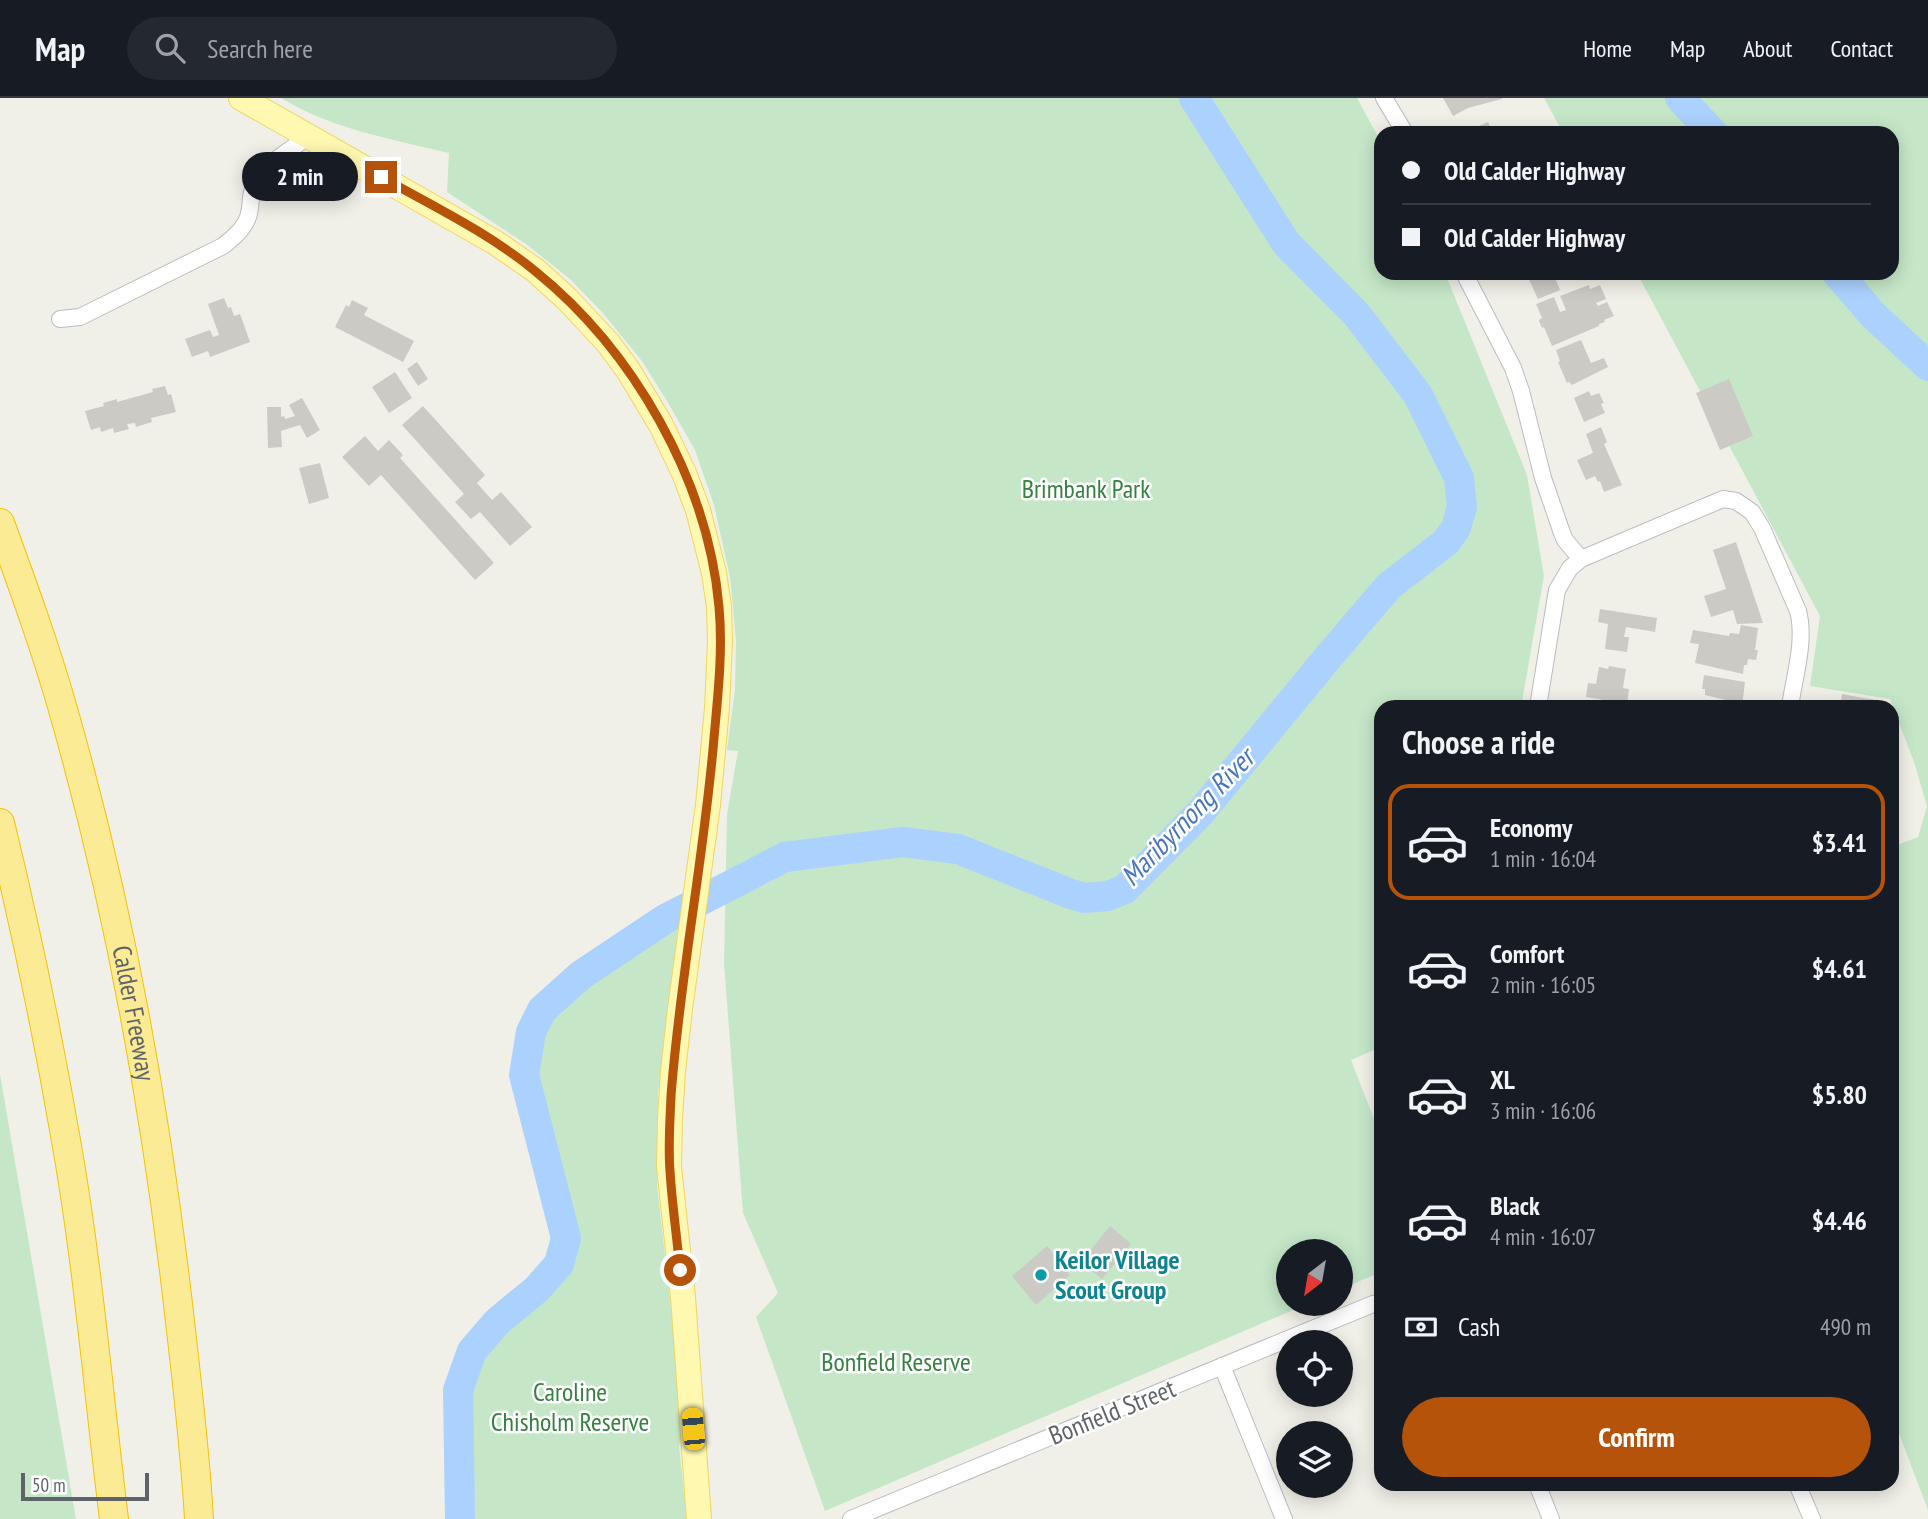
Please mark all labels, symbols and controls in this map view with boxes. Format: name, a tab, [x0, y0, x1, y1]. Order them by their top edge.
search box	[127, 17, 617, 80]
text: Map	[35, 27, 85, 70]
icon: search	[151, 29, 189, 67]
text: Search here	[207, 32, 313, 65]
text: Home	[1583, 33, 1632, 64]
text: Map	[1670, 33, 1705, 64]
text: About	[1743, 33, 1792, 64]
text: Contact	[1830, 33, 1893, 64]
callout: 2 min	[241, 153, 356, 202]
text: Old Calder Highway	[1444, 154, 1625, 187]
route end	[365, 161, 397, 193]
text: 2 min	[277, 162, 323, 191]
text: Old Calder Highway	[1444, 221, 1625, 254]
park label: Brimbank Park	[1022, 472, 1150, 505]
text: Choose a ride	[1402, 721, 1555, 763]
water label: Maribyrnong River	[1112, 737, 1264, 893]
icon: car	[1406, 811, 1469, 874]
text: Economy	[1490, 811, 1572, 844]
text: $3.41	[1812, 826, 1867, 859]
text: 1 min · 16:04	[1490, 844, 1596, 873]
icon: car	[1406, 937, 1469, 1000]
text: Comfort	[1490, 937, 1564, 970]
street label: Calder Freeway	[105, 943, 163, 1084]
text: $4.61	[1812, 952, 1867, 985]
text: 2 min · 16:05	[1490, 970, 1596, 999]
icon: car	[1406, 1063, 1469, 1126]
text: XL	[1490, 1063, 1515, 1096]
text: $5.80	[1812, 1078, 1867, 1111]
text: 3 min · 16:06	[1490, 1096, 1596, 1125]
icon: car	[1406, 1189, 1469, 1252]
text: Black	[1490, 1189, 1540, 1222]
text: $4.46	[1812, 1204, 1867, 1237]
text: 4 min · 16:07	[1490, 1222, 1596, 1251]
north arrow	[1276, 1239, 1353, 1316]
map controls	[1276, 1239, 1353, 1498]
place label: Keilor Village Scout Group	[1055, 1243, 1180, 1306]
route start	[664, 1254, 696, 1286]
marker: Keilor Village Scout Group	[1033, 1267, 1049, 1283]
icon: cash	[1402, 1308, 1440, 1346]
text: Cash	[1458, 1310, 1500, 1343]
text: 490 m	[1820, 1312, 1871, 1341]
button: locate	[1276, 1330, 1353, 1407]
park label: Bonfield Reserve	[821, 1345, 971, 1378]
street label: Bonfield Street	[1044, 1371, 1180, 1452]
park label: Caroline Chisholm Reserve	[491, 1375, 649, 1438]
button: Confirm	[1402, 1397, 1871, 1477]
car	[681, 1407, 706, 1451]
button: layers	[1276, 1421, 1353, 1498]
scale bar	[21, 1470, 149, 1502]
text: 50 m	[32, 1473, 66, 1497]

